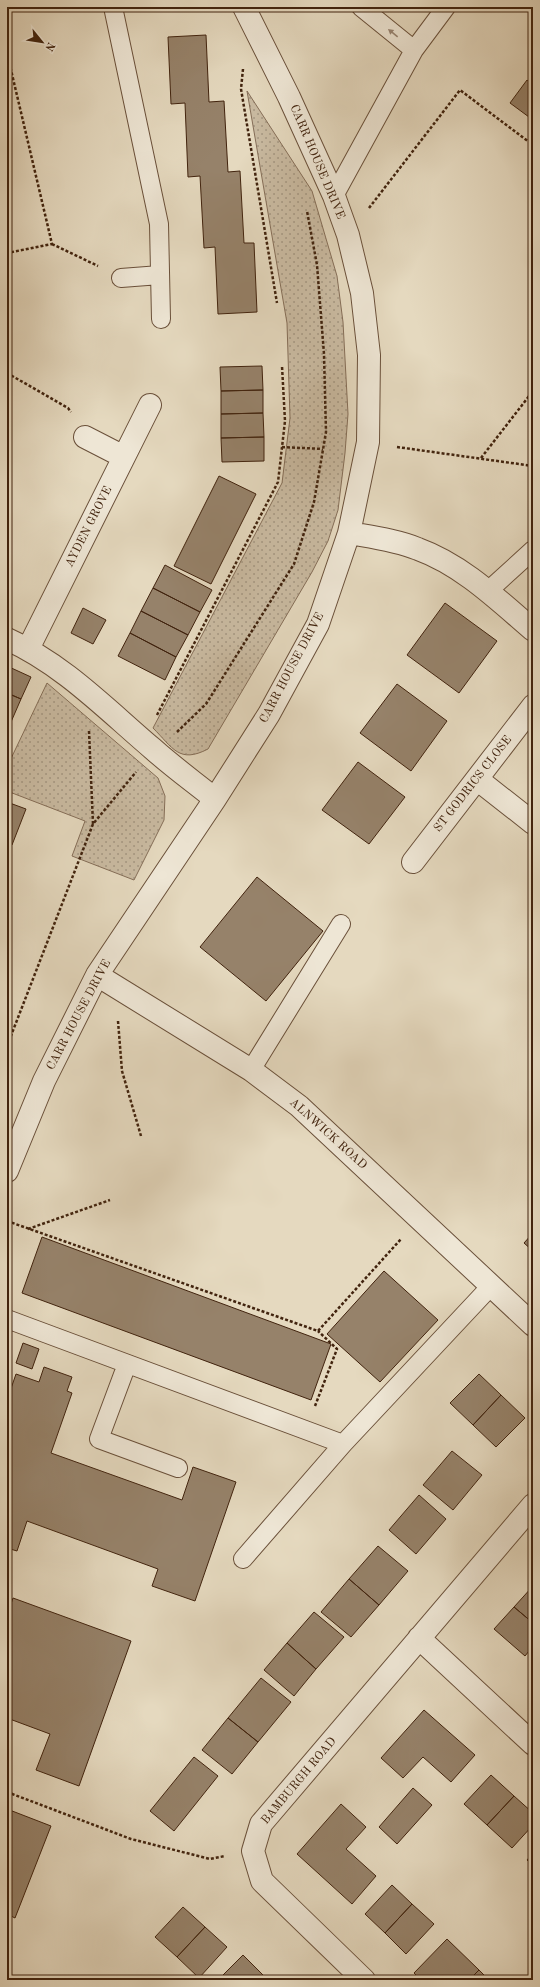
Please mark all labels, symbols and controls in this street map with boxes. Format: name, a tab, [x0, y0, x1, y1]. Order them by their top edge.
north arrow	[22, 22, 62, 62]
one-way arrow	[387, 28, 398, 37]
text: N	[42, 40, 56, 53]
street label: CARR HOUSE DRIVE	[287, 103, 347, 221]
street label: AYDEN GROVE	[63, 485, 115, 569]
street label: CARR HOUSE DRIVE	[258, 611, 326, 725]
street label: ST GODRICS CLOSE	[432, 734, 514, 834]
street label: CARR HOUSE DRIVE	[45, 958, 113, 1072]
street label: ALNWICK ROAD	[287, 1096, 369, 1172]
street label: BAMBURGH ROAD	[259, 1735, 339, 1827]

